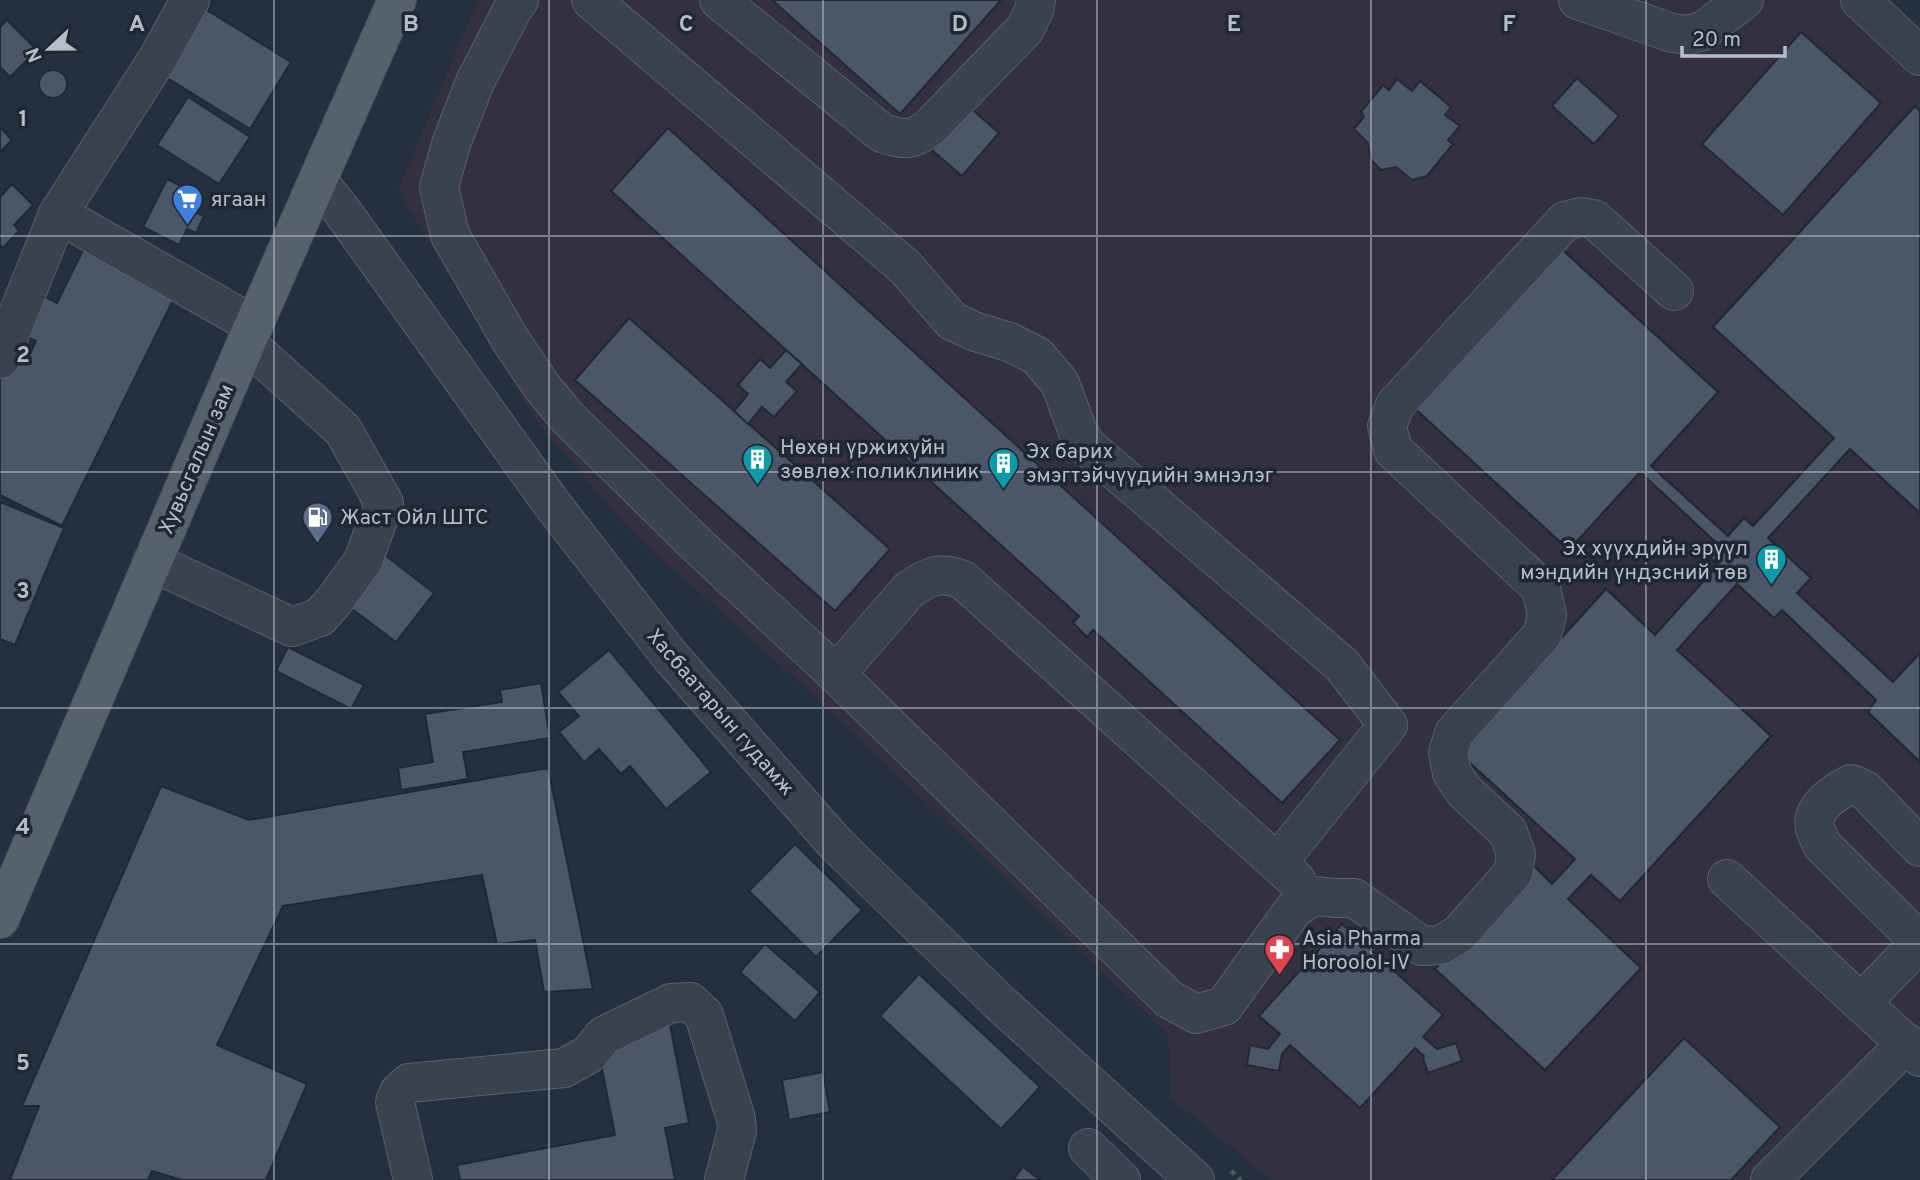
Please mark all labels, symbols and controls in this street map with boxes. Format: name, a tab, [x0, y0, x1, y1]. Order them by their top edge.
text: A	[129, 11, 145, 40]
text: B	[403, 11, 419, 40]
text: C	[679, 11, 693, 40]
text: D	[952, 11, 968, 40]
text: E	[1227, 11, 1241, 40]
text: F	[1502, 11, 1516, 40]
north arrow	[14, 14, 84, 84]
scale bar	[1682, 14, 1785, 58]
text: 20 m	[1692, 27, 1741, 54]
text: N	[21, 44, 49, 65]
text: 1	[18, 106, 28, 135]
supermarket icon: ягаан	[171, 182, 205, 226]
place label: ягаан	[211, 187, 266, 214]
text: 2	[16, 342, 30, 371]
street label: Хувьсгалын зам	[154, 380, 241, 539]
place label: Нөхөн үржихүйн зөвлөх поликлиник	[780, 435, 980, 486]
place label: Эх барих эмэгтэйчүүдийн эмнэлэг	[1026, 439, 1274, 490]
building icon: Нөхөн үржихүйн зөвлөх поликлиник	[740, 442, 774, 486]
building icon: Эх барих эмэгтэйчүүдийн эмнэлэг	[986, 446, 1020, 490]
fuel station icon: Жаст Ойл ШТС	[300, 500, 334, 544]
place label: Жаст Ойл ШТС	[340, 505, 489, 532]
place label: Эх хүүхдийн эрүүл мэндийн үндэсний төв	[1520, 536, 1748, 587]
building icon: Эх хүүхдийн эрүүл мэндийн үндэсний төв	[1754, 543, 1788, 587]
text: 3	[16, 578, 30, 607]
street label: Хасбаатарын гудамж	[640, 624, 800, 802]
text: 4	[16, 814, 30, 843]
place label: Asia Pharma Horoolol-IV	[1302, 926, 1421, 977]
pharmacy icon: Asia Pharma Horoolol-IV	[1262, 933, 1296, 977]
text: 5	[16, 1050, 30, 1079]

